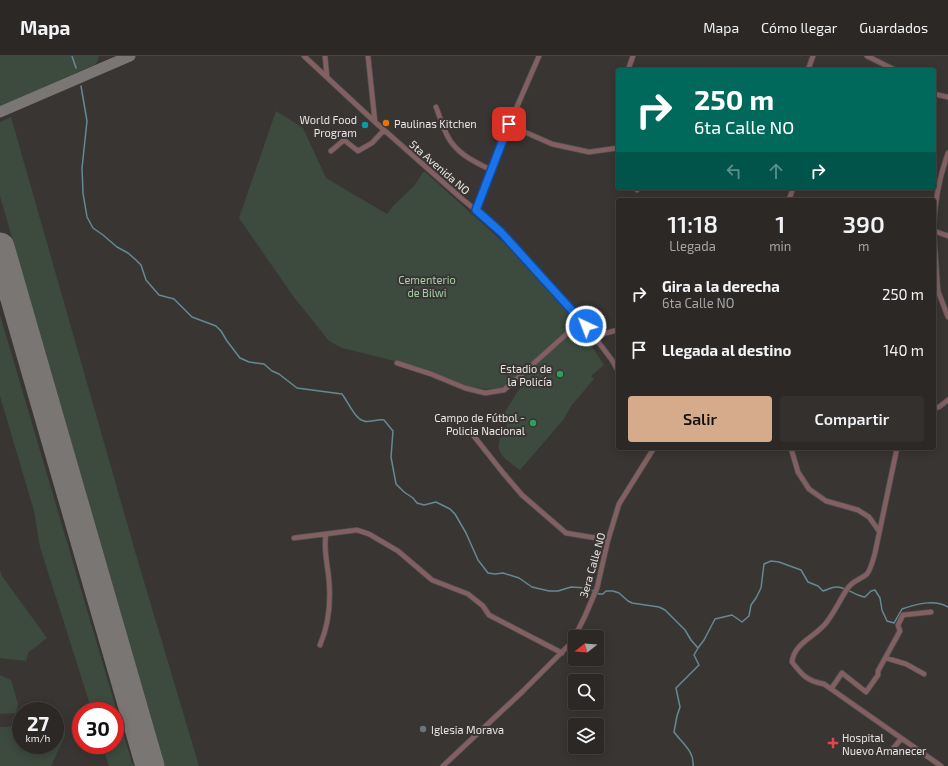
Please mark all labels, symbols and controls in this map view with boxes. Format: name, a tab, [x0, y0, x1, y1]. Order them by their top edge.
text: Mapa	[20, 16, 70, 39]
text: Mapa	[703, 19, 739, 36]
text: Cómo llegar	[761, 19, 837, 36]
text: Guardados	[859, 19, 928, 36]
text: 250 m	[694, 82, 774, 116]
icon: right	[628, 84, 680, 136]
pin	[492, 107, 526, 141]
place label: World Food Program	[300, 113, 357, 139]
icon: arrive	[498, 113, 520, 135]
text: 6ta Calle NO	[694, 116, 794, 138]
place label: Paulinas Kitchen	[394, 117, 477, 130]
marker: Paulinas Kitchen	[381, 118, 391, 128]
marker: World Food Program	[360, 120, 370, 130]
street label: 5ta Avenida NO	[407, 137, 473, 197]
icon: left	[723, 160, 745, 182]
icon: ahead	[765, 160, 787, 182]
icon: right	[807, 160, 829, 182]
text: 11:18	[667, 209, 718, 238]
text: 1	[775, 209, 785, 238]
text: 390	[842, 209, 885, 238]
text: Llegada	[669, 238, 716, 254]
text: min	[769, 238, 791, 254]
text: m	[858, 238, 869, 254]
park label: Cementerio de Bilwi	[398, 273, 456, 299]
text: Gira a la derecha	[662, 277, 780, 295]
icon: right	[628, 283, 650, 305]
text: 250 m	[882, 285, 924, 303]
text: 6ta Calle NO	[662, 295, 734, 311]
position arrow	[565, 305, 607, 347]
icon: arrive	[628, 339, 650, 361]
text: Llegada al destino	[662, 341, 791, 359]
text: 140 m	[883, 341, 924, 359]
place label: Estadio de la Policía	[500, 362, 552, 388]
marker: Estadio de la Policía	[555, 369, 565, 379]
button: Salir	[628, 396, 772, 442]
button: Compartir	[780, 396, 924, 442]
place label: Campo de Fútbol - Policia Nacional	[434, 411, 526, 437]
marker: Campo de Fútbol - Policia Nacional	[528, 418, 538, 428]
street label: 3era Calle NO	[576, 531, 608, 599]
north arrow	[568, 630, 604, 666]
map controls	[568, 630, 604, 754]
button: search	[568, 674, 604, 710]
speed limit sign: 30	[72, 702, 124, 754]
text: 27	[27, 711, 49, 735]
button: layers	[568, 718, 604, 754]
place label: Iglesia Morava	[431, 723, 504, 736]
marker: Iglesia Morava	[418, 724, 428, 734]
place label: Hospital Nuevo Amanecer	[842, 731, 927, 757]
text: km/h	[26, 732, 50, 744]
marker: Hospital Nuevo Amanecer	[827, 737, 839, 749]

